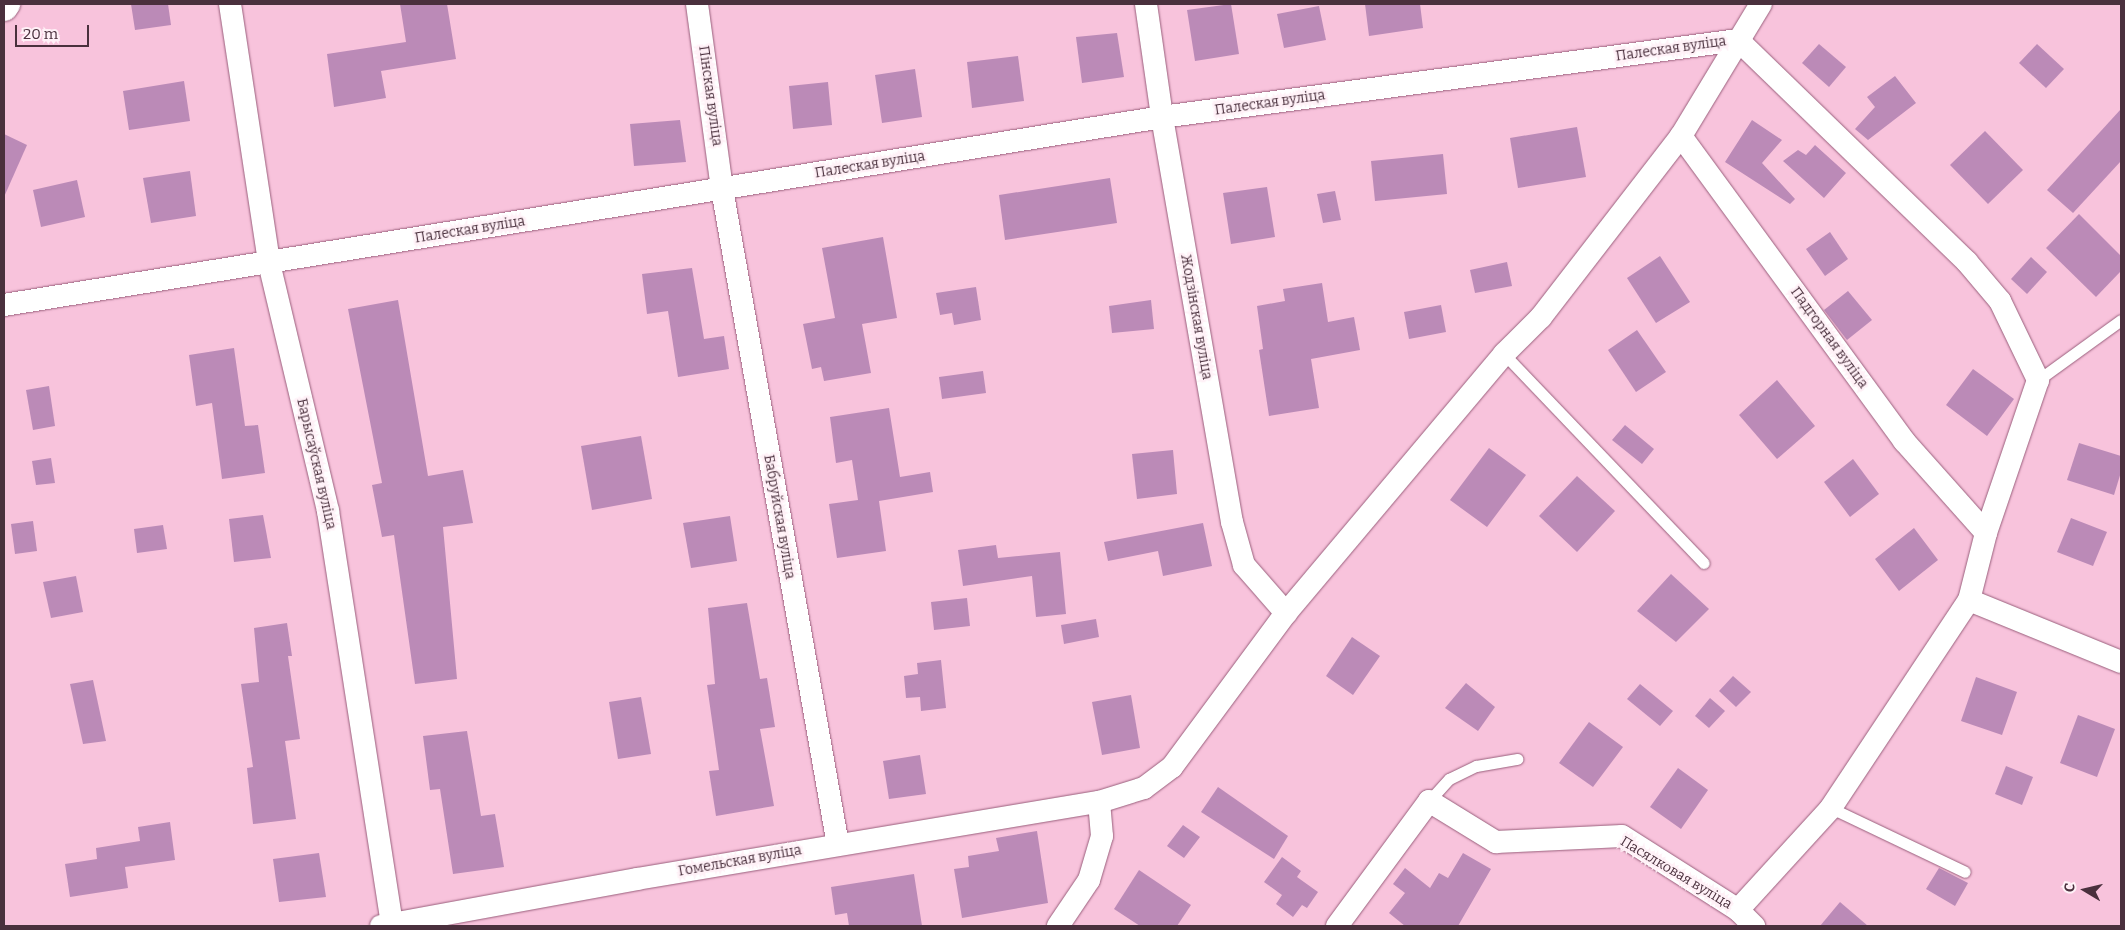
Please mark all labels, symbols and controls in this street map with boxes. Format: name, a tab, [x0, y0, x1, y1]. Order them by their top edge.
scale bar	[18, 15, 91, 47]
text: 20 m	[23, 25, 58, 43]
street label: Палеская вуліца	[1615, 33, 1727, 65]
street label: Пінская вуліца	[695, 45, 725, 147]
street label: Палеская вуліца	[1214, 87, 1326, 119]
street label: Палеская вуліца	[814, 148, 926, 182]
street label: Палеская вуліца	[414, 213, 526, 247]
street label: Жодзінская вуліца	[1177, 253, 1215, 381]
street label: Падгорная вуліца	[1787, 284, 1871, 392]
street label: Барысаўская вуліца	[293, 397, 339, 531]
street label: Бабруйская вуліца	[760, 454, 798, 580]
street label: Пасялковая вуліца	[1617, 833, 1735, 913]
street label: Гомельская вуліца	[677, 842, 803, 880]
north arrow	[2060, 865, 2110, 915]
text: С	[2061, 882, 2079, 893]

